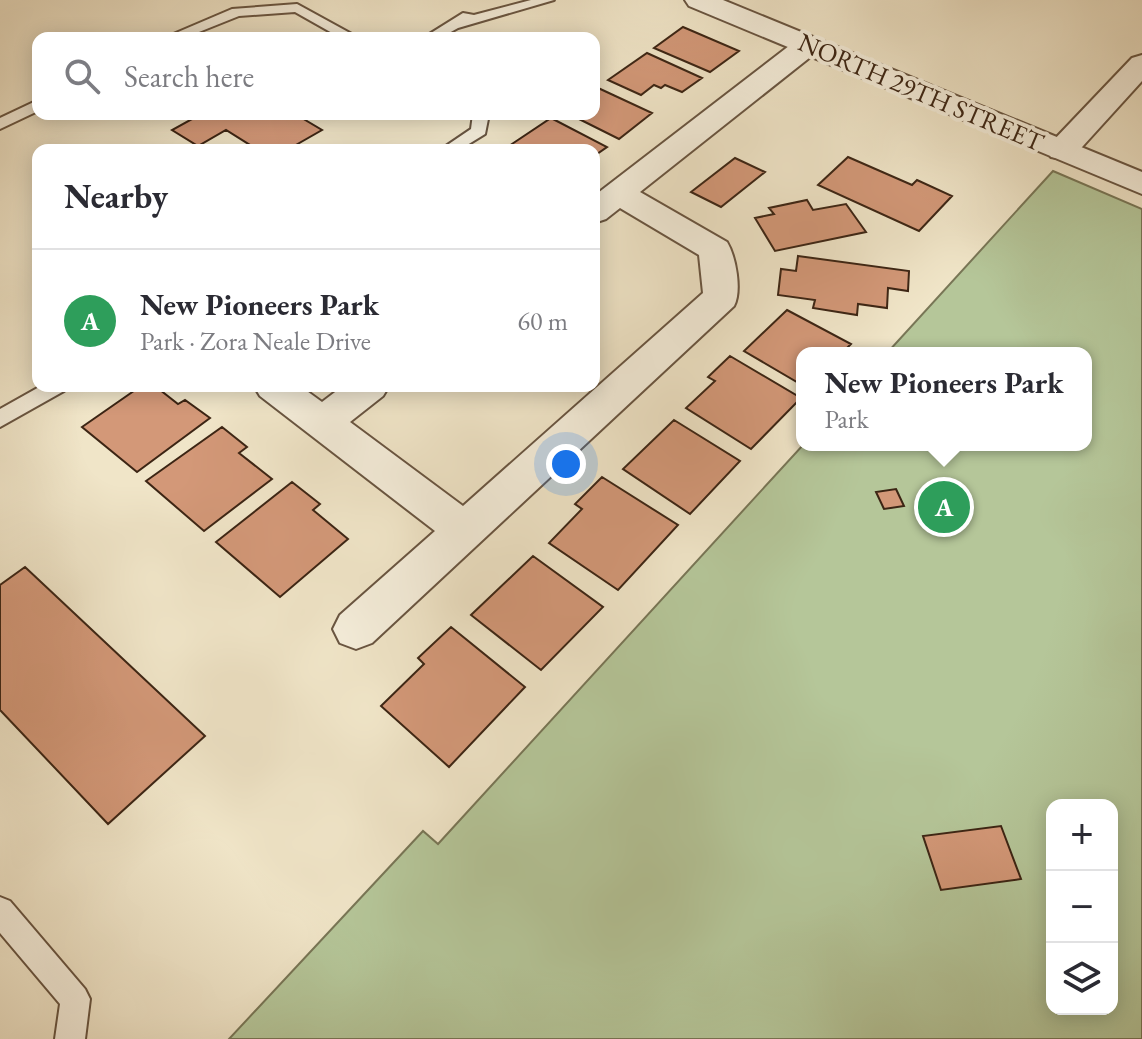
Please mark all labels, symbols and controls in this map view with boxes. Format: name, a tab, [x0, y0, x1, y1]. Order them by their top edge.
street label: NORTH 29TH STREET	[793, 25, 1049, 159]
search box	[32, 32, 600, 120]
icon: search	[60, 54, 104, 98]
text: Search here	[124, 57, 254, 96]
text: Nearby	[64, 174, 168, 218]
text: New Pioneers Park	[140, 285, 379, 324]
text: A	[81, 304, 99, 338]
text: 60 m	[518, 304, 568, 338]
text: Park · Zora Neale Drive	[140, 324, 371, 358]
popup	[796, 347, 1092, 451]
text: New Pioneers Park	[824, 363, 1064, 402]
text: Park	[824, 402, 869, 436]
your location	[546, 444, 586, 484]
pin: A	[918, 477, 970, 537]
map controls	[1046, 799, 1118, 1015]
button: +	[1046, 799, 1118, 871]
button: −	[1046, 871, 1118, 943]
button: layers	[1046, 943, 1118, 1015]

